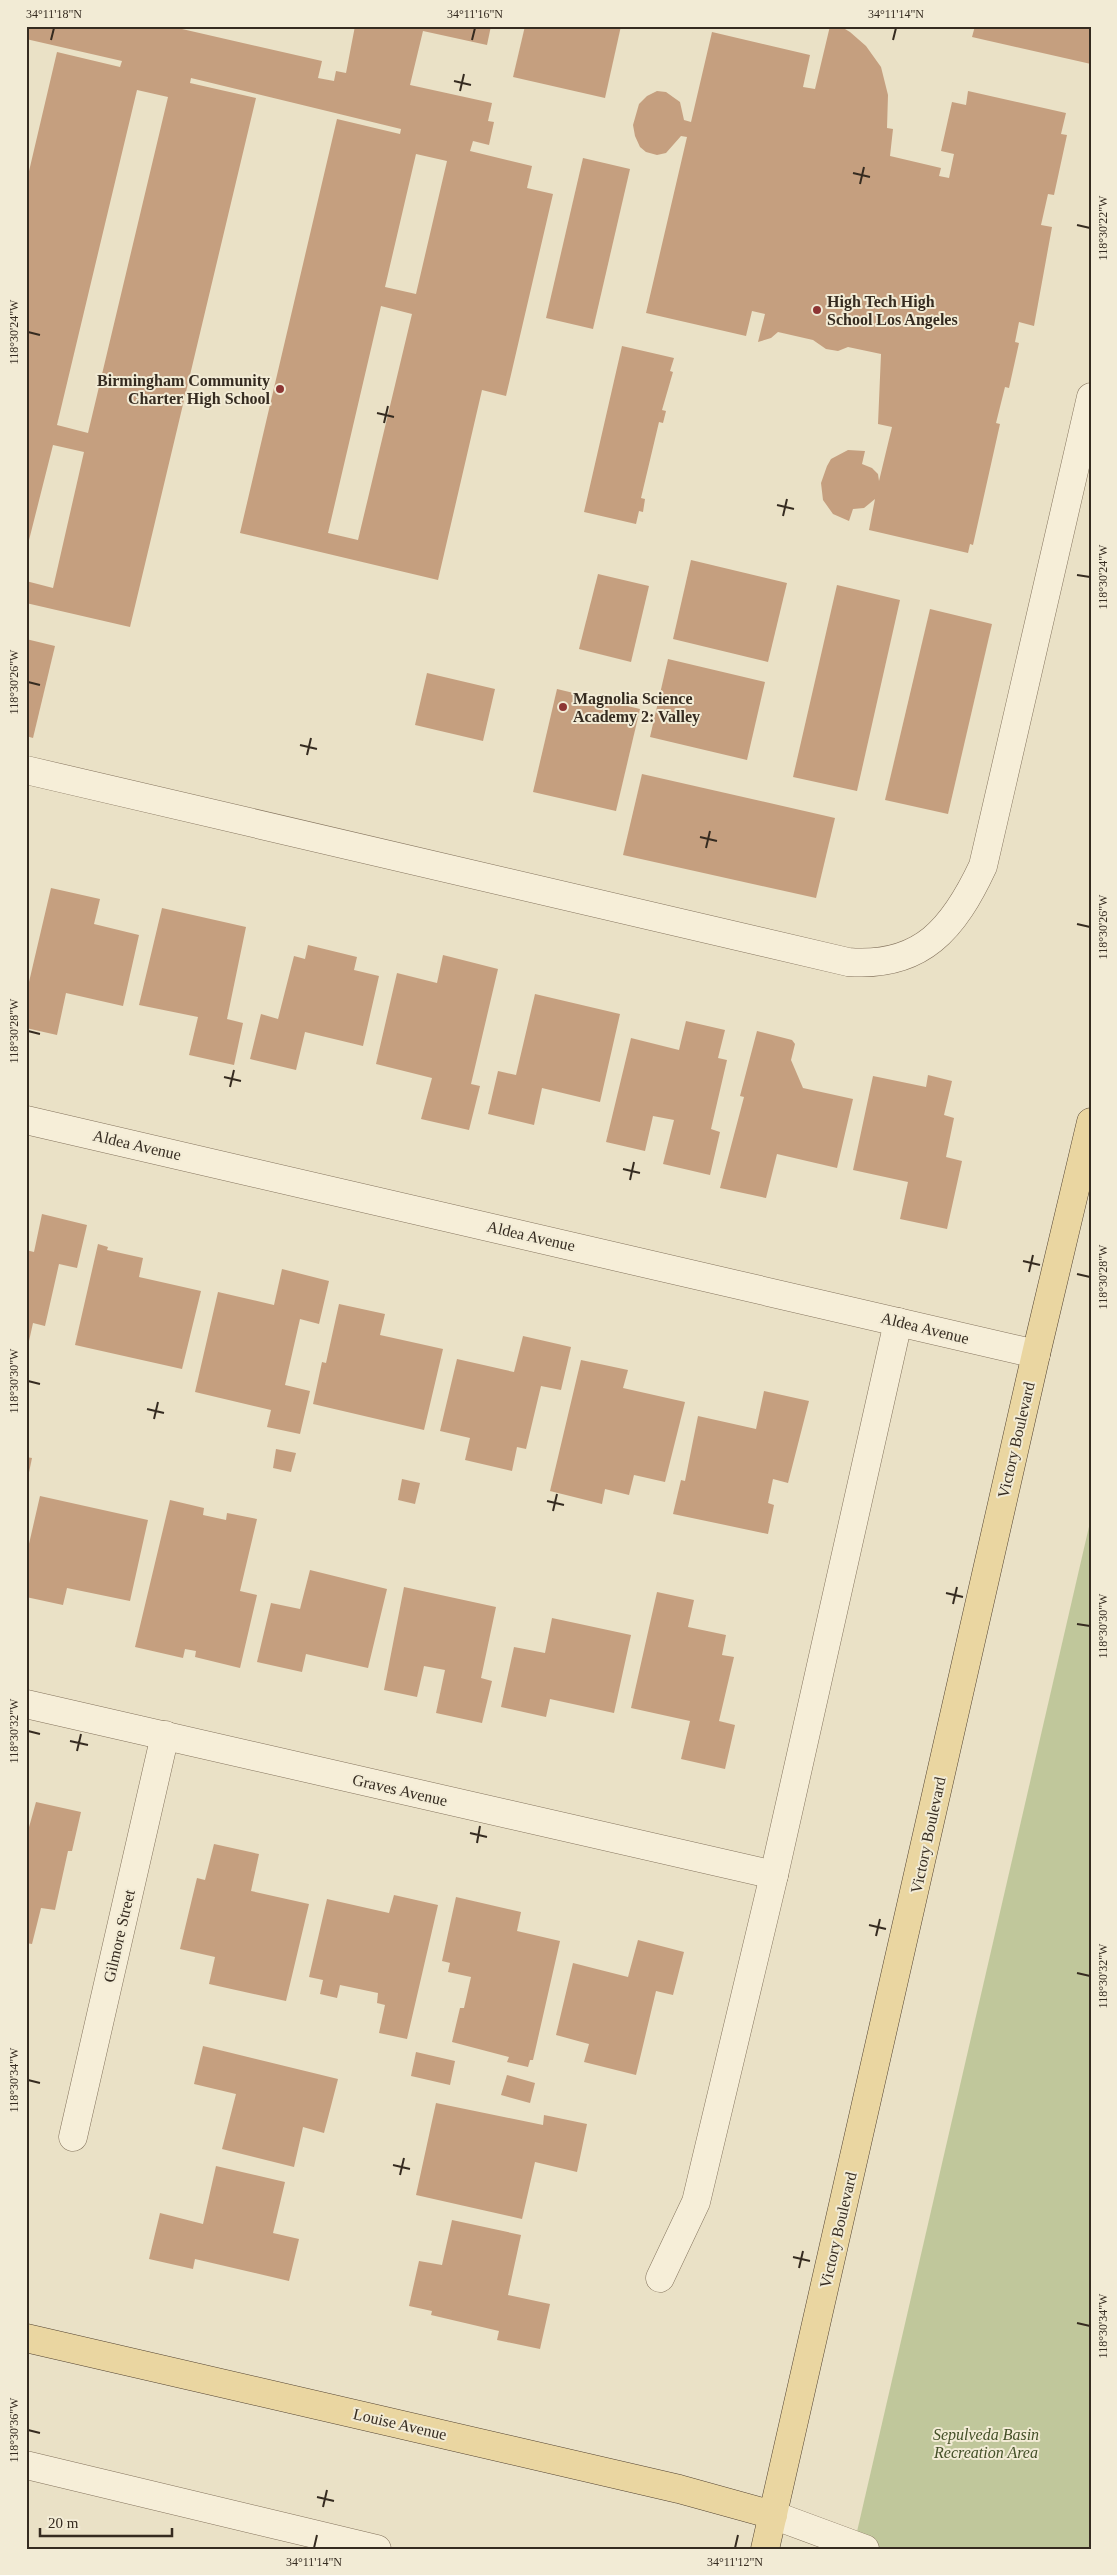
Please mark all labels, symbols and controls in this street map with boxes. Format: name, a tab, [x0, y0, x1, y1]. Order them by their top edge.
text: 34°11'18"N	[26, 7, 82, 21]
text: 34°11'16"N	[447, 7, 503, 21]
text: 34°11'14"N	[868, 7, 924, 21]
text: 118°30'22"W	[1096, 195, 1110, 260]
place label: High Tech High School Los Angeles	[827, 293, 958, 329]
text: 118°30'24"W	[7, 299, 21, 364]
marker: High Tech High School Los Angeles	[811, 304, 823, 316]
place label: Birmingham Community Charter High School	[97, 372, 271, 408]
marker: Birmingham Community Charter High School	[274, 383, 286, 395]
text: 118°30'24"W	[1096, 544, 1110, 609]
text: 118°30'26"W	[7, 649, 21, 714]
place label: Magnolia Science Academy 2: Valley	[573, 690, 700, 726]
marker: Magnolia Science Academy 2: Valley	[557, 701, 569, 713]
text: 118°30'26"W	[1096, 894, 1110, 959]
text: 118°30'28"W	[7, 998, 21, 1063]
street label: Aldea Avenue	[91, 1127, 183, 1163]
street label: Aldea Avenue	[485, 1218, 577, 1254]
text: 118°30'28"W	[1096, 1244, 1110, 1309]
street label: Aldea Avenue	[879, 1309, 971, 1347]
text: 118°30'30"W	[7, 1348, 21, 1413]
street label: Victory Boulevard	[994, 1380, 1039, 1500]
text: 118°30'30"W	[1096, 1593, 1110, 1658]
text: 118°30'32"W	[7, 1698, 21, 1763]
street label: Graves Avenue	[351, 1771, 449, 1809]
street label: Victory Boulevard	[907, 1775, 950, 1895]
street label: Gilmore Street	[100, 1887, 138, 1984]
text: 118°30'32"W	[1096, 1943, 1110, 2008]
text: 118°30'34"W	[7, 2047, 21, 2112]
street label: Victory Boulevard	[816, 2170, 861, 2290]
text: 118°30'34"W	[1096, 2293, 1110, 2358]
text: 118°30'36"W	[7, 2397, 21, 2462]
street label: Louise Avenue	[352, 2405, 448, 2443]
park label: Sepulveda Basin Recreation Area	[933, 2426, 1039, 2461]
scale bar	[40, 2505, 172, 2537]
text: 20 m	[48, 2515, 79, 2531]
text: 34°11'14"N	[286, 2555, 342, 2569]
text: 34°11'12"N	[707, 2555, 763, 2569]

